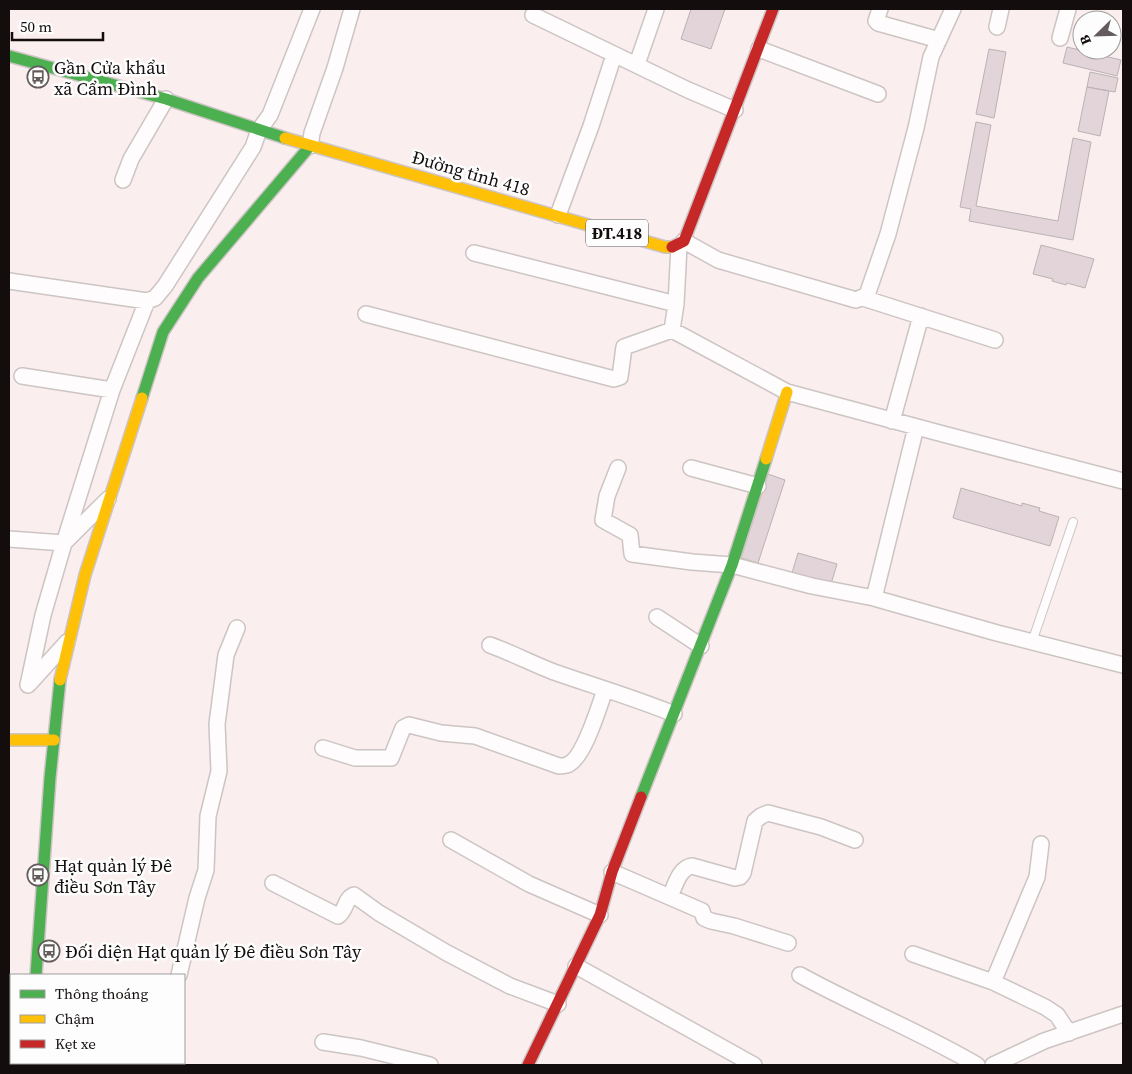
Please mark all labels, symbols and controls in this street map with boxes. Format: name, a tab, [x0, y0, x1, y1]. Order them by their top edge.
scale bar	[12, 10, 104, 42]
north arrow	[1072, 10, 1122, 60]
text: 50 m	[20, 16, 52, 37]
text: B	[1074, 32, 1096, 48]
place label: Gần Cửa khẩu xã Cẩm Đình	[54, 55, 166, 101]
bus stop icon: Gần Cửa khẩu xã Cẩm Đình	[26, 65, 50, 89]
street label: Đường tỉnh 418	[409, 144, 533, 202]
road number: ĐT.418	[586, 220, 648, 247]
place label: Hạt quản lý Đê điều Sơn Tây	[54, 853, 172, 899]
bus stop icon: Hạt quản lý Đê điều Sơn Tây	[26, 863, 50, 887]
bus stop icon: Đối diện Hạt quản lý Đê điều Sơn Tây	[37, 939, 61, 963]
place label: Đối diện Hạt quản lý Đê điều Sơn Tây	[65, 939, 362, 964]
legend	[10, 974, 185, 1064]
text: Thông thoáng	[55, 983, 148, 1004]
text: Chậm	[55, 1008, 95, 1029]
text: Kẹt xe	[55, 1033, 96, 1054]

